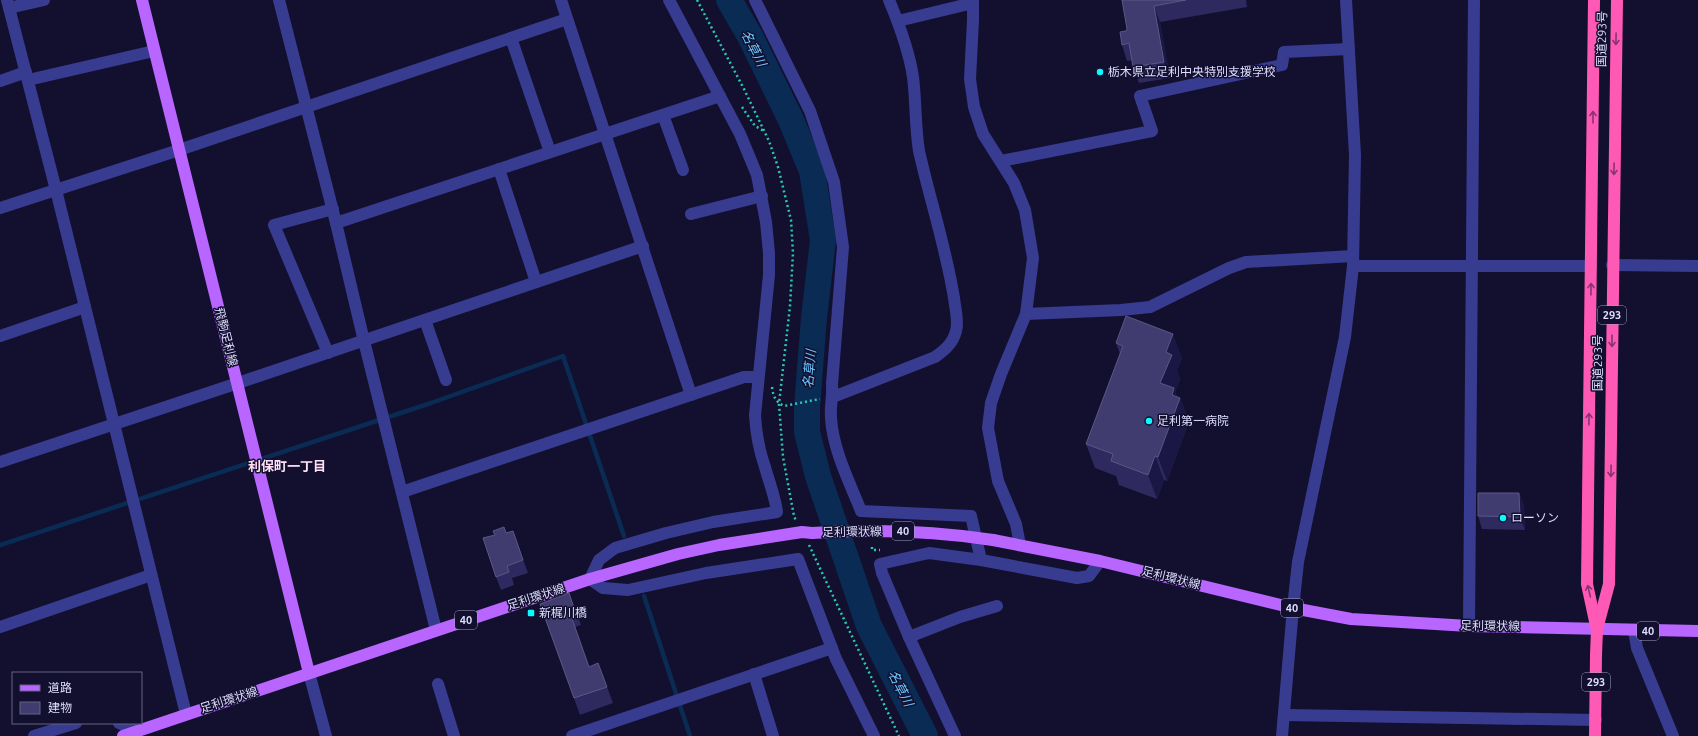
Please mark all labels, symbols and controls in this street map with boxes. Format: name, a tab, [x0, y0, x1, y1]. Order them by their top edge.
street label: 国道293号	[1595, 11, 1608, 67]
water label: 名草川	[739, 27, 770, 70]
one-way arrow	[1612, 32, 1620, 45]
place label: 栃木県立足利中央特別支援学校	[1108, 65, 1276, 78]
marker: 栃木県立足利中央特別支援学校	[1095, 67, 1105, 77]
one-way arrow	[1589, 111, 1597, 124]
one-way arrow	[1610, 162, 1618, 175]
one-way arrow	[1587, 283, 1595, 296]
street label: 飛駒足利線	[213, 306, 240, 368]
road number: 293	[1598, 306, 1626, 324]
one-way arrow	[1608, 334, 1616, 347]
street label: 国道293号	[1591, 335, 1604, 391]
water label: 名草川	[800, 347, 818, 389]
one-way arrow	[1585, 413, 1592, 426]
place label: 足利第一病院	[1157, 414, 1229, 427]
marker: 足利第一病院	[1144, 416, 1154, 426]
district label: 利保町一丁目	[248, 459, 326, 473]
one-way arrow	[1607, 464, 1615, 477]
place label: ローソン	[1511, 511, 1559, 524]
marker: ローソン	[1498, 513, 1508, 523]
road number: 40	[892, 522, 914, 540]
street label: 足利環状線	[822, 524, 882, 539]
street label: 足利環状線	[1140, 564, 1202, 591]
street label: 足利環状線	[505, 581, 566, 612]
one-way arrow	[1584, 585, 1592, 598]
road number: 40	[1281, 599, 1303, 617]
place label: 新梶川橋	[539, 606, 587, 619]
marker: 新梶川橋	[526, 608, 536, 618]
road number: 40	[455, 611, 477, 629]
street label: 足利環状線	[1460, 618, 1520, 633]
road number: 40	[1637, 622, 1659, 640]
water label: 名草川	[886, 667, 917, 710]
legend	[12, 672, 142, 724]
road number: 293	[1582, 673, 1610, 691]
text: 道路	[48, 681, 72, 694]
street label: 足利環状線	[198, 684, 259, 715]
text: 建物	[48, 701, 72, 714]

